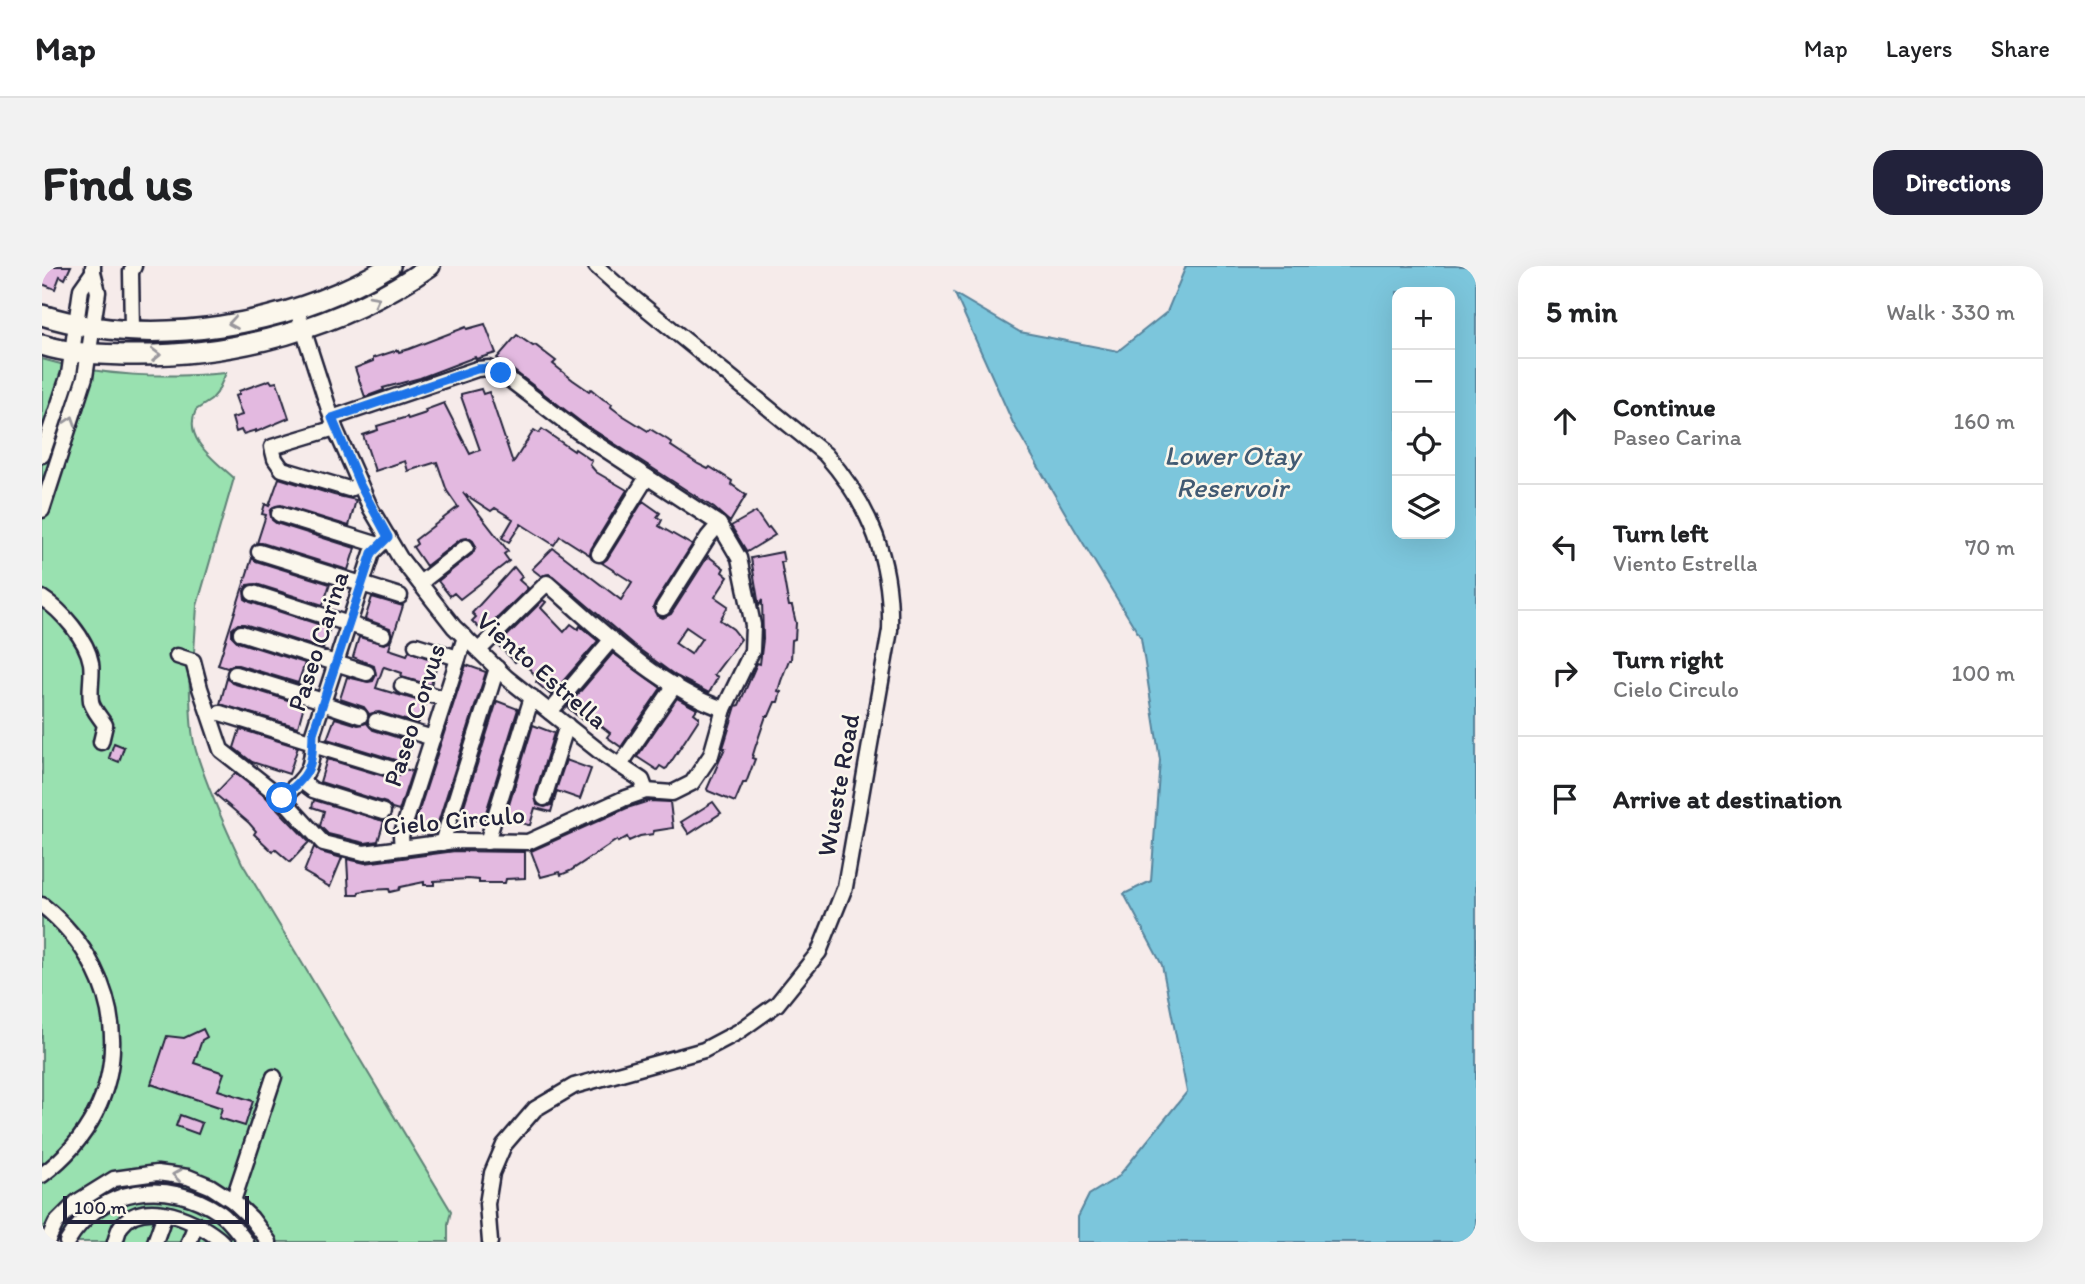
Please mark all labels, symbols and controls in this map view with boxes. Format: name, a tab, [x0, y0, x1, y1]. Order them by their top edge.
text: Map	[35, 29, 96, 68]
text: Map	[1804, 34, 1848, 63]
text: Layers	[1886, 34, 1953, 63]
text: Share	[1991, 34, 2050, 63]
button: Directions	[1873, 150, 2043, 215]
text: Find us	[42, 153, 193, 212]
map controls	[1392, 287, 1455, 539]
button: +	[1392, 287, 1455, 350]
text: 5 min	[1546, 293, 1617, 330]
one-way arrow	[368, 295, 380, 308]
text: Walk · 330 m	[1886, 298, 2015, 326]
one-way arrow	[227, 315, 239, 330]
one-way arrow	[151, 347, 162, 362]
button: −	[1392, 350, 1455, 413]
route end	[485, 357, 516, 388]
text: Continue	[1613, 391, 1716, 423]
icon: ahead	[1546, 402, 1584, 440]
text: 160 m	[1953, 407, 2015, 435]
button: locate	[1392, 413, 1455, 476]
one-way arrow	[63, 416, 77, 428]
text: Paseo Carina	[1613, 423, 1742, 451]
water label: Lower Otay Reservoir	[1164, 438, 1303, 504]
button: layers	[1392, 476, 1455, 539]
text: Turn left	[1613, 517, 1709, 549]
icon: left	[1546, 528, 1584, 566]
text: 70 m	[1965, 533, 2015, 561]
text: Viento Estrella	[1613, 549, 1758, 577]
street label: Paseo Carina	[280, 566, 356, 715]
street label: Viento Estrella	[470, 604, 614, 736]
street label: Paseo Corvus	[376, 640, 452, 790]
text: Turn right	[1613, 643, 1724, 675]
icon: right	[1546, 654, 1584, 692]
text: 100 m	[1951, 659, 2015, 687]
text: Cielo Circulo	[1613, 675, 1739, 703]
street label: Wueste Road	[810, 711, 866, 859]
icon: arrive	[1546, 780, 1584, 818]
route start	[266, 782, 297, 813]
text: Arrive at destination	[1613, 783, 1842, 815]
street label: Cielo Circulo	[382, 798, 526, 842]
one-way arrow	[171, 1168, 182, 1183]
scale bar	[63, 1193, 248, 1225]
text: 100 m	[74, 1196, 126, 1219]

